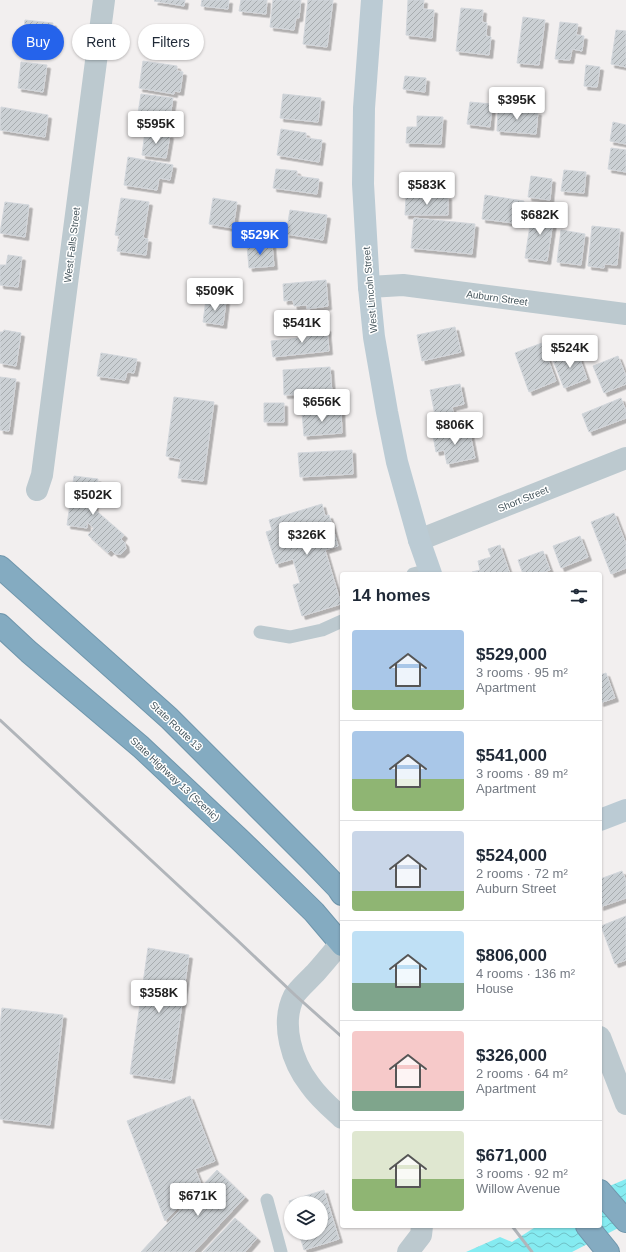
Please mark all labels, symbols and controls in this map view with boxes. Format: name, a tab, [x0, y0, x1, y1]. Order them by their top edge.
chip: Buy	[12, 24, 64, 60]
chip: Rent	[72, 24, 130, 60]
chip: Filters	[138, 24, 204, 60]
pin: $395K	[489, 87, 545, 121]
text: $395K	[498, 92, 536, 107]
pin: $595K	[128, 111, 184, 145]
text: $595K	[137, 116, 175, 131]
pin: $583K	[399, 172, 455, 206]
text: $583K	[408, 177, 446, 192]
pin: $682K	[512, 202, 568, 236]
street label: West Falls Street	[62, 206, 82, 283]
text: $682K	[521, 207, 559, 222]
pin: $529K	[232, 222, 288, 256]
text: $529K	[241, 227, 279, 242]
street label: West Lincoln Street	[361, 246, 379, 334]
pin: $509K	[187, 278, 243, 312]
text: $509K	[196, 283, 234, 298]
street label: Auburn Street	[466, 288, 529, 308]
pin: $541K	[274, 310, 330, 344]
text: $541K	[283, 315, 321, 330]
pin: $524K	[542, 335, 598, 369]
text: $524K	[551, 340, 589, 355]
pin: $656K	[294, 389, 350, 423]
text: $656K	[303, 394, 341, 409]
pin: $806K	[427, 412, 483, 446]
text: $806K	[436, 417, 474, 432]
pin: $502K	[65, 482, 121, 516]
street label: Short Street	[496, 484, 550, 514]
text: $502K	[74, 487, 112, 502]
pin: $326K	[279, 522, 335, 556]
text: $326K	[288, 527, 326, 542]
icon: filters	[568, 585, 590, 607]
text: 14 homes	[352, 586, 430, 605]
text: $529,000	[476, 645, 547, 664]
icon: home	[384, 646, 432, 694]
text: 3 rooms · 95 m²	[476, 665, 568, 680]
text: Apartment	[476, 680, 536, 695]
street label: State Route 13	[148, 699, 204, 753]
street label: State Highway 13 (Scenic)	[128, 735, 222, 823]
text: $541,000	[476, 746, 547, 765]
icon: home	[384, 747, 432, 795]
text: 3 rooms · 89 m²	[476, 766, 568, 781]
text: Apartment	[476, 781, 536, 796]
text: $524,000	[476, 846, 547, 865]
icon: home	[384, 847, 432, 895]
text: 2 rooms · 72 m²	[476, 866, 568, 881]
text: Auburn Street	[476, 881, 556, 896]
text: $806,000	[476, 946, 547, 965]
icon: home	[384, 947, 432, 995]
text: 4 rooms · 136 m²	[476, 966, 575, 981]
pin: $358K	[131, 980, 187, 1014]
text: House	[476, 981, 514, 996]
text: $358K	[140, 985, 178, 1000]
text: $326,000	[476, 1046, 547, 1065]
icon: home	[384, 1047, 432, 1095]
text: 2 rooms · 64 m²	[476, 1066, 568, 1081]
text: Apartment	[476, 1081, 536, 1096]
text: $671,000	[476, 1146, 547, 1165]
icon: home	[384, 1147, 432, 1195]
text: 3 rooms · 92 m²	[476, 1166, 568, 1181]
text: Willow Avenue	[476, 1181, 560, 1196]
pin: $671K	[170, 1183, 226, 1217]
text: $671K	[179, 1188, 217, 1203]
map controls	[284, 1196, 328, 1240]
button: layers	[284, 1196, 328, 1240]

